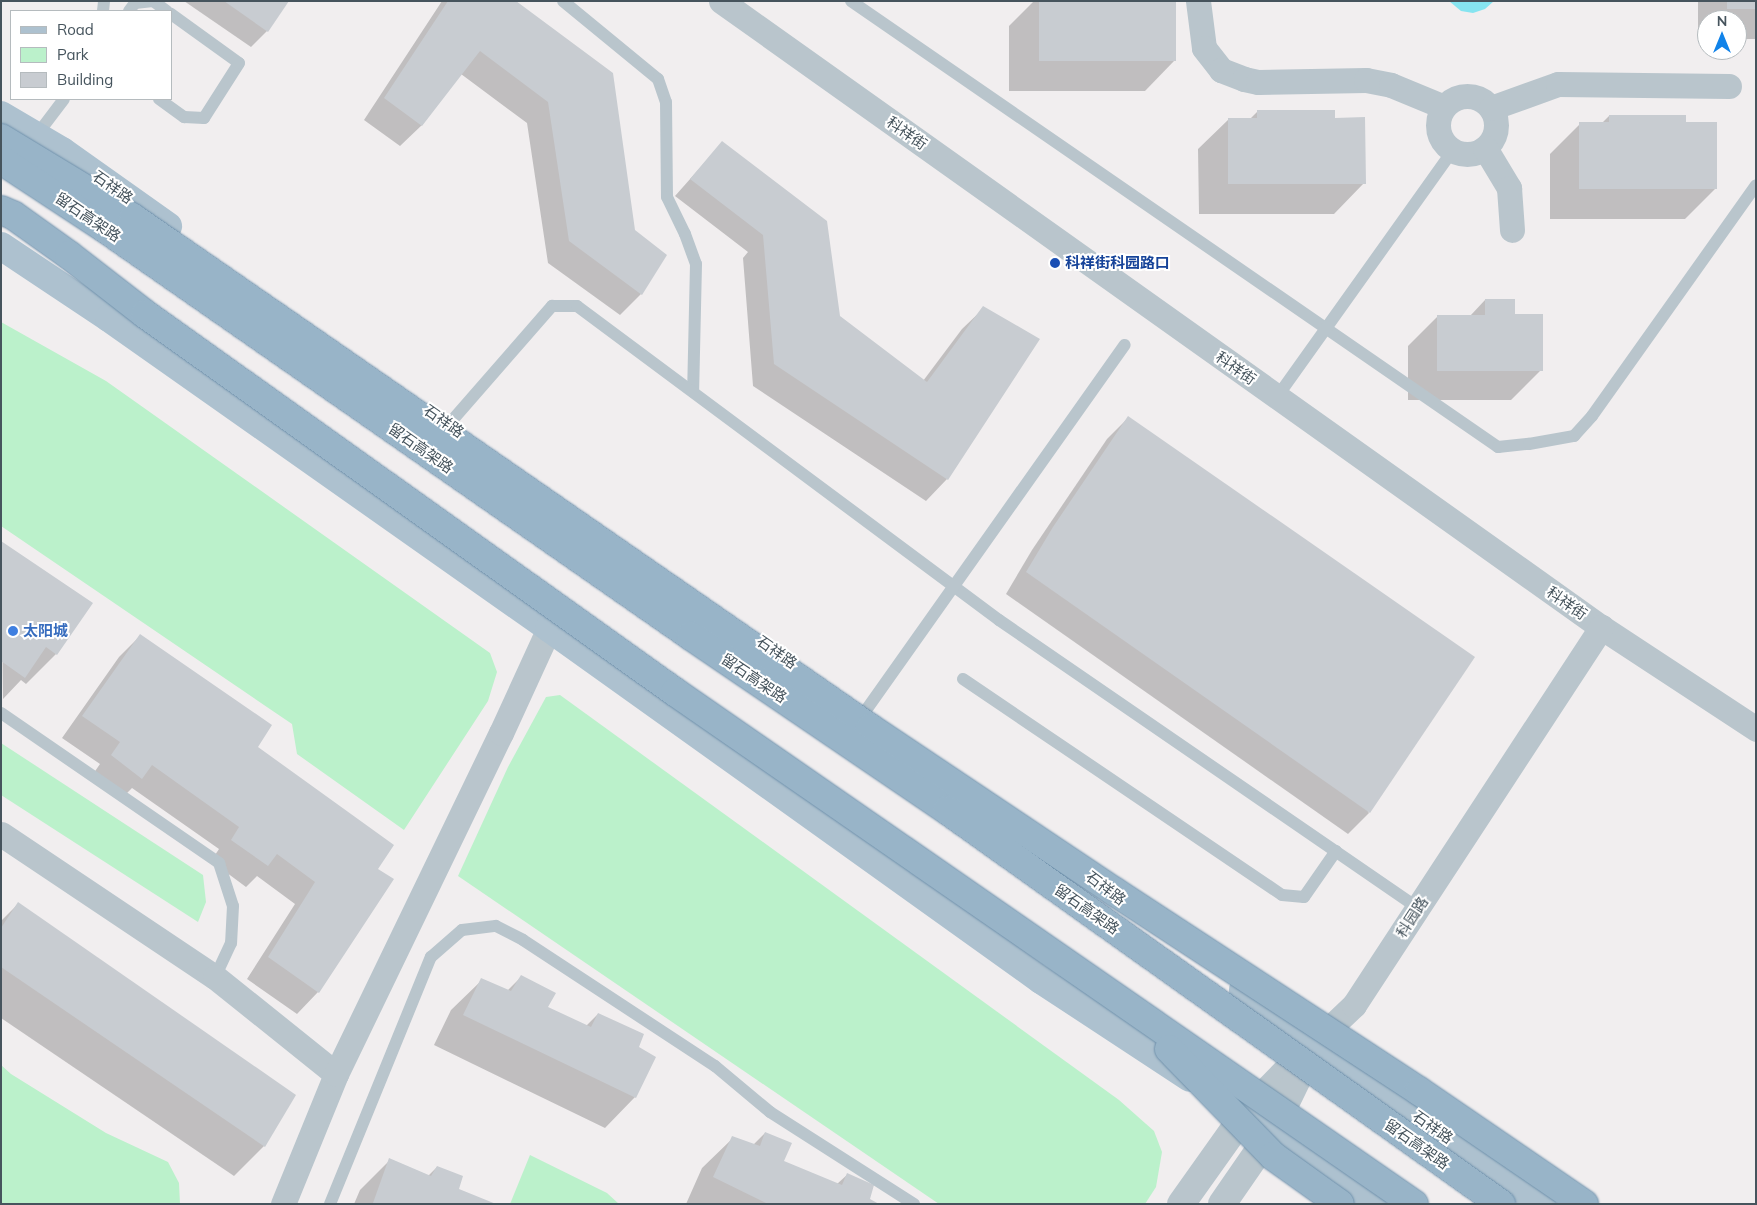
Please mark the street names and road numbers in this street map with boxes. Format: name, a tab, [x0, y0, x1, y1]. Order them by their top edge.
street label: 科祥街	[883, 113, 931, 153]
street label: 石祥路	[89, 167, 137, 207]
street label: 留石高架路	[52, 189, 124, 245]
street label: 科祥街	[1212, 348, 1260, 388]
street label: 石祥路	[420, 401, 468, 441]
street label: 留石高架路	[385, 419, 457, 477]
street label: 科祥街	[1543, 583, 1591, 623]
street label: 石祥路	[753, 632, 801, 672]
street label: 留石高架路	[718, 650, 790, 706]
street label: 石祥路	[1083, 867, 1129, 909]
street label: 留石高架路	[1051, 880, 1123, 938]
street label: 科园路	[1392, 893, 1432, 941]
street label: 石祥路	[1409, 1107, 1457, 1147]
street label: 留石高架路	[1381, 1115, 1453, 1173]

